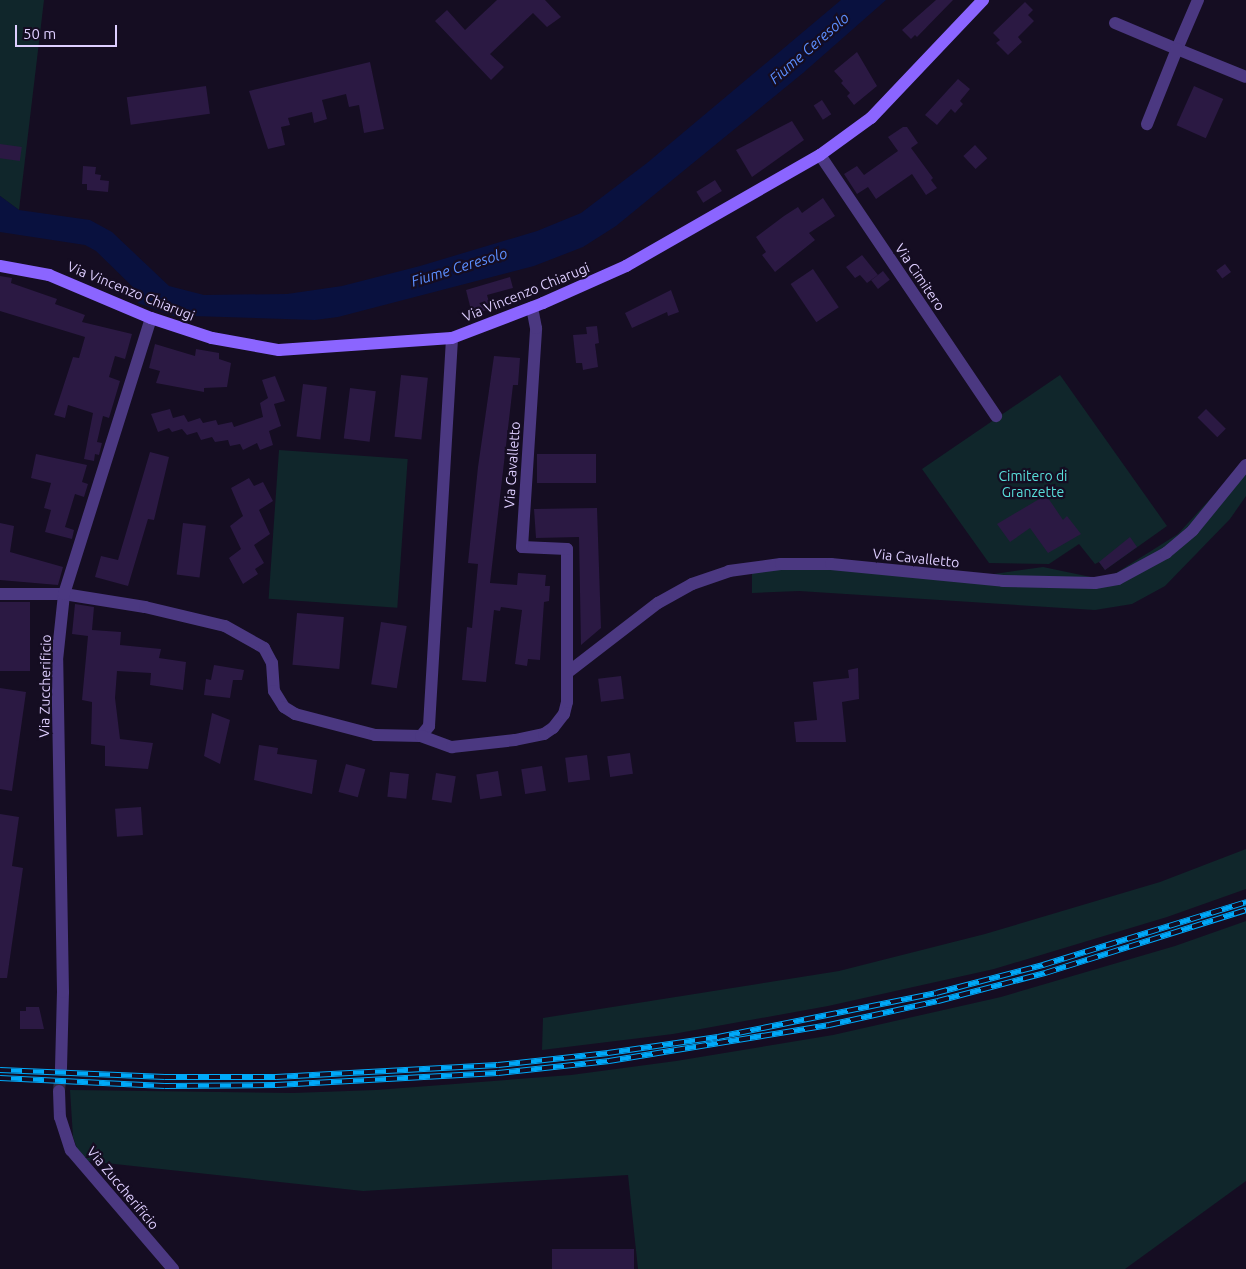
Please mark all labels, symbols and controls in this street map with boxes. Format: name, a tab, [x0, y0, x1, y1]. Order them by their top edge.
water label: Fiume Ceresolo	[766, 9, 852, 87]
scale bar	[18, 15, 120, 47]
text: 50 m	[23, 25, 56, 42]
street label: Via Cimitero	[891, 240, 949, 314]
water label: Fiume Ceresolo	[409, 244, 509, 290]
street label: Via Vincenzo Chiarugi	[65, 258, 197, 324]
street label: Via Vincenzo Chiarugi	[460, 259, 592, 325]
street label: Via Cavalletto	[501, 421, 523, 509]
park label: Cimitero di Granzette	[999, 468, 1067, 501]
street label: Via Cavalletto	[872, 545, 960, 571]
street label: Via Zuccherificio	[36, 634, 54, 738]
street label: Via Zuccherificio	[83, 1143, 163, 1233]

